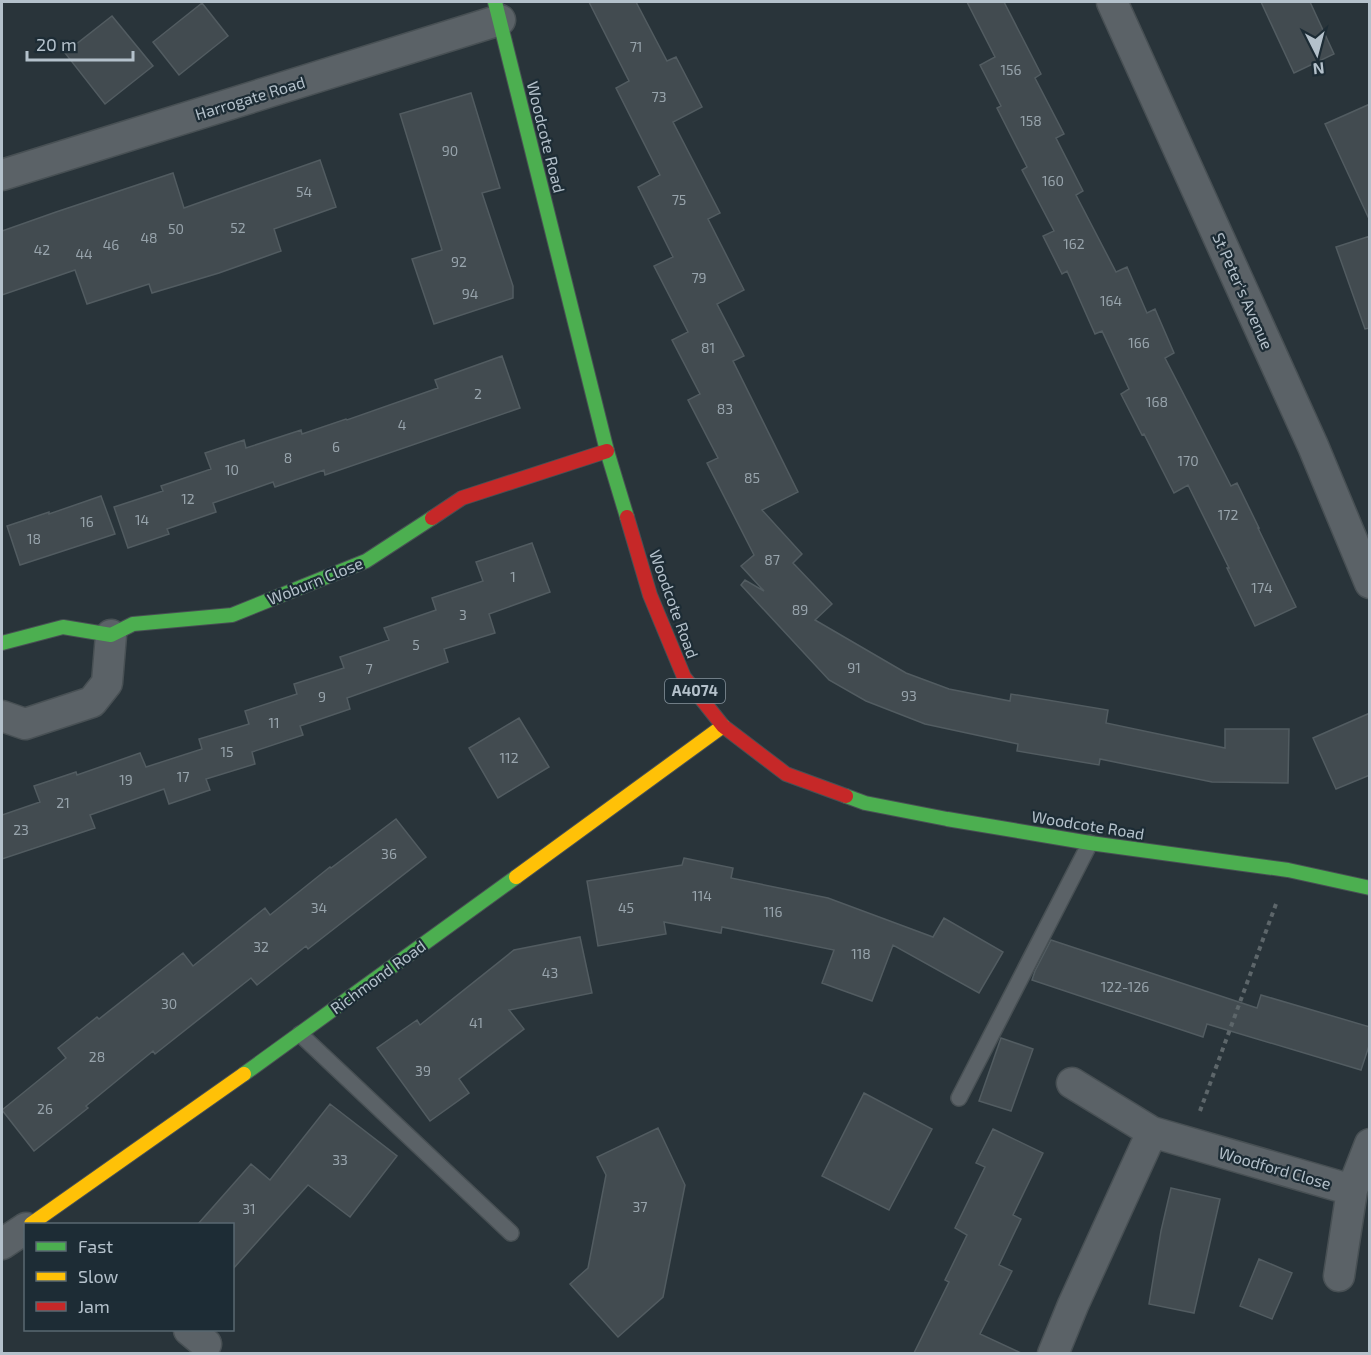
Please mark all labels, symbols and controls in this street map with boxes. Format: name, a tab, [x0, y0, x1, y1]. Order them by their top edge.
scale bar	[27, 24, 134, 62]
north arrow	[1287, 24, 1347, 84]
text: 20 m	[36, 33, 77, 55]
house number: 71	[630, 38, 642, 55]
text: N	[1312, 59, 1325, 79]
house number: 156	[1000, 61, 1022, 78]
street label: Harrogate Road	[193, 72, 307, 123]
street label: Woodcote Road	[523, 79, 570, 195]
house number: 73	[652, 88, 666, 105]
house number: 158	[1020, 112, 1042, 129]
house number: 90	[442, 142, 458, 159]
house number: 160	[1042, 172, 1064, 189]
house number: 54	[296, 183, 312, 200]
house number: 75	[672, 191, 686, 208]
house number: 52	[230, 219, 246, 236]
house number: 50	[168, 220, 184, 237]
house number: 48	[140, 229, 158, 246]
street label: St Peter's Avenue	[1209, 229, 1278, 352]
house number: 162	[1063, 235, 1085, 252]
house number: 46	[103, 236, 119, 253]
house number: 42	[34, 241, 50, 258]
house number: 44	[75, 245, 93, 262]
house number: 92	[451, 253, 467, 270]
house number: 79	[691, 269, 707, 286]
house number: 94	[462, 285, 478, 302]
house number: 164	[1100, 292, 1122, 309]
house number: 166	[1128, 334, 1150, 351]
house number: 81	[701, 339, 715, 356]
house number: 2	[474, 385, 482, 402]
house number: 168	[1146, 393, 1168, 410]
house number: 83	[717, 400, 733, 417]
house number: 4	[398, 416, 406, 433]
house number: 6	[332, 438, 340, 455]
house number: 8	[284, 449, 292, 466]
house number: 170	[1177, 452, 1199, 469]
house number: 10	[225, 461, 239, 478]
house number: 85	[744, 469, 760, 486]
house number: 12	[181, 490, 195, 507]
house number: 172	[1218, 506, 1238, 523]
house number: 14	[135, 511, 149, 528]
house number: 16	[80, 513, 94, 530]
house number: 18	[27, 530, 41, 547]
street label: Woodcote Road	[646, 547, 703, 661]
house number: 87	[764, 551, 780, 568]
street label: Woburn Close	[264, 553, 365, 608]
house number: 1	[510, 568, 516, 585]
house number: 174	[1251, 579, 1273, 596]
house number: 89	[792, 601, 808, 618]
house number: 3	[459, 606, 467, 623]
house number: 5	[412, 636, 420, 653]
house number: 91	[847, 659, 861, 676]
house number: 7	[365, 660, 373, 677]
road number: A4074	[665, 679, 725, 703]
house number: 93	[901, 687, 917, 704]
house number: 9	[318, 688, 326, 705]
house number: 11	[268, 714, 280, 731]
house number: 15	[220, 743, 234, 760]
house number: 112	[499, 749, 519, 766]
house number: 17	[177, 768, 189, 785]
house number: 19	[119, 771, 133, 788]
house number: 21	[56, 794, 70, 811]
street label: Woodcote Road	[1030, 806, 1146, 843]
house number: 23	[13, 821, 29, 838]
house number: 36	[381, 845, 397, 862]
house number: 114	[692, 887, 712, 904]
house number: 34	[311, 899, 327, 916]
house number: 45	[618, 899, 634, 916]
house number: 116	[763, 903, 783, 920]
street label: Richmond Road	[326, 936, 429, 1017]
house number: 32	[253, 938, 269, 955]
house number: 118	[851, 945, 871, 962]
house number: 43	[542, 964, 558, 981]
house number: 122-126	[1101, 978, 1149, 995]
house number: 30	[161, 995, 177, 1012]
house number: 41	[469, 1014, 483, 1031]
house number: 28	[89, 1048, 105, 1065]
house number: 39	[415, 1062, 431, 1079]
house number: 26	[37, 1100, 53, 1117]
street label: Woodford Close	[1217, 1142, 1333, 1193]
house number: 33	[332, 1151, 348, 1168]
house number: 37	[633, 1198, 647, 1215]
house number: 31	[242, 1200, 256, 1217]
legend	[24, 1223, 234, 1331]
text: Fast	[78, 1235, 113, 1257]
text: Slow	[78, 1265, 119, 1287]
text: Jam	[78, 1295, 110, 1317]

